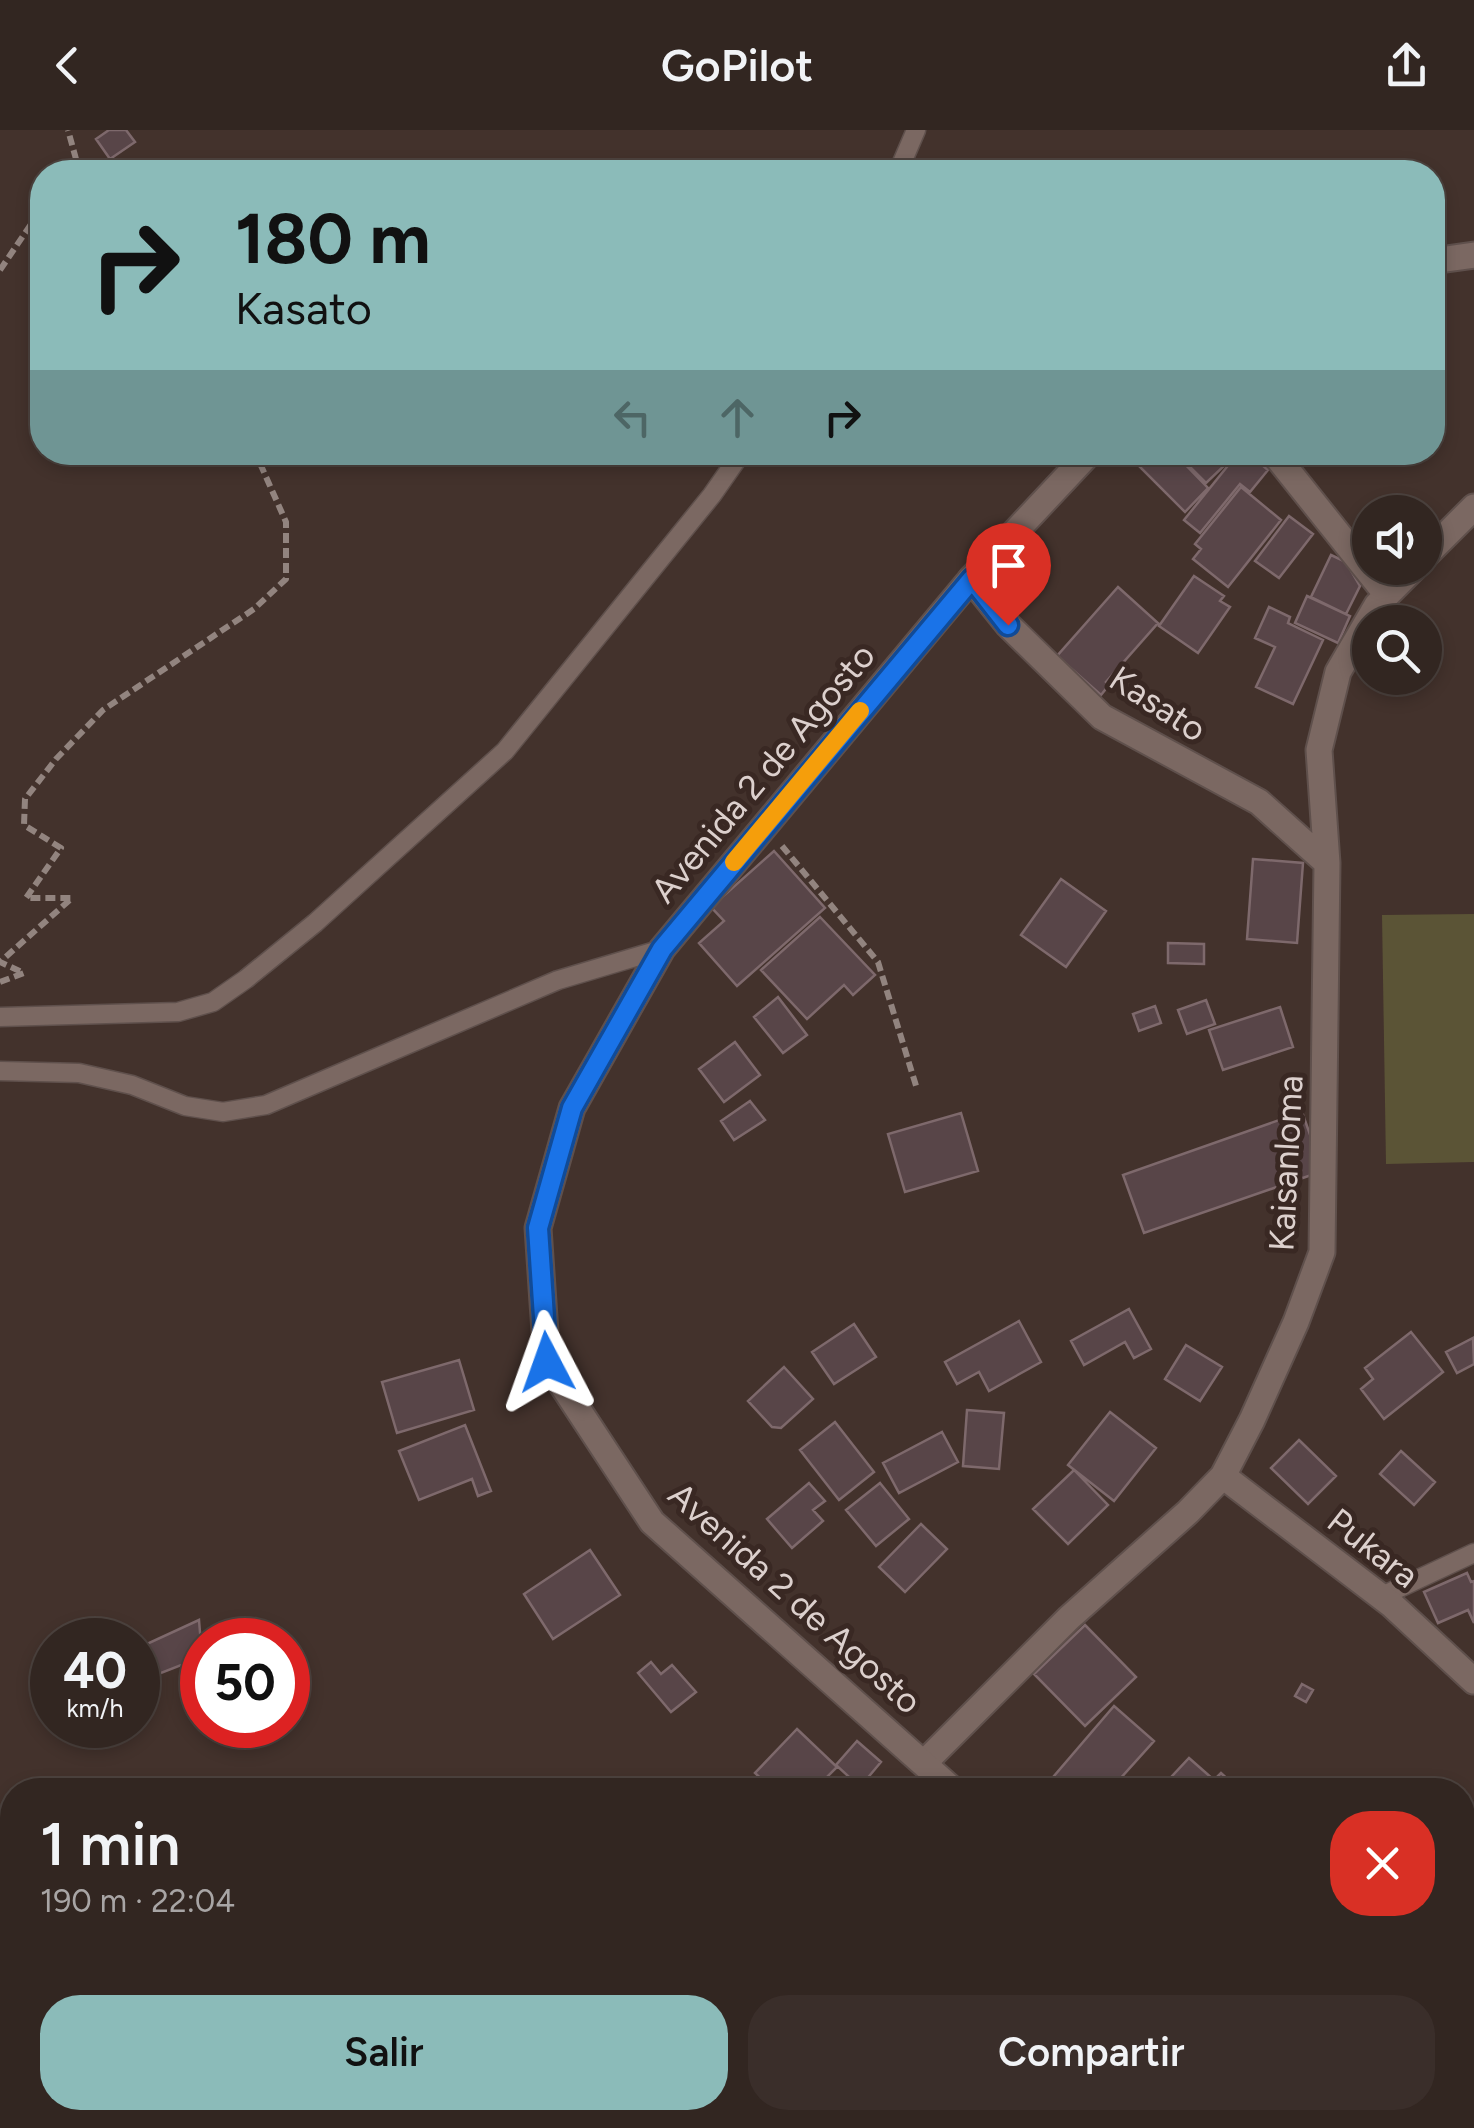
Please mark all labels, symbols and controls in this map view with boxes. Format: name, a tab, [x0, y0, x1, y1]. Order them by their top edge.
icon: back	[40, 38, 95, 93]
text: GoPilot	[661, 38, 813, 92]
icon: share	[1379, 38, 1434, 93]
text: 180 m	[235, 196, 430, 281]
icon: right	[70, 200, 200, 330]
text: Kasato	[235, 281, 372, 335]
icon: left	[605, 390, 660, 445]
icon: ahead	[710, 390, 765, 445]
icon: right	[815, 390, 870, 445]
map controls	[1352, 495, 1442, 695]
button: sound	[1352, 495, 1442, 585]
pin	[966, 523, 1051, 626]
icon: arrive	[981, 538, 1036, 593]
button: search	[1352, 605, 1442, 695]
street label: Avenida 2 de Agosto	[642, 635, 884, 911]
street label: Kasato	[1102, 657, 1214, 751]
street label: Kaisanloma	[1260, 1074, 1312, 1252]
position arrow	[495, 1310, 599, 1414]
street label: Avenida 2 de Agosto	[660, 1474, 930, 1722]
street label: Pukara	[1319, 1500, 1427, 1596]
speed limit sign: 50	[180, 1618, 310, 1748]
text: 40	[63, 1640, 127, 1701]
text: km/h	[66, 1693, 124, 1723]
text: 1 min	[40, 1808, 180, 1880]
button: close	[1330, 1811, 1435, 1916]
text: 190 m · 22:04	[40, 1882, 235, 1920]
button: Salir	[40, 1995, 728, 2110]
button: Compartir	[748, 1995, 1435, 2110]

